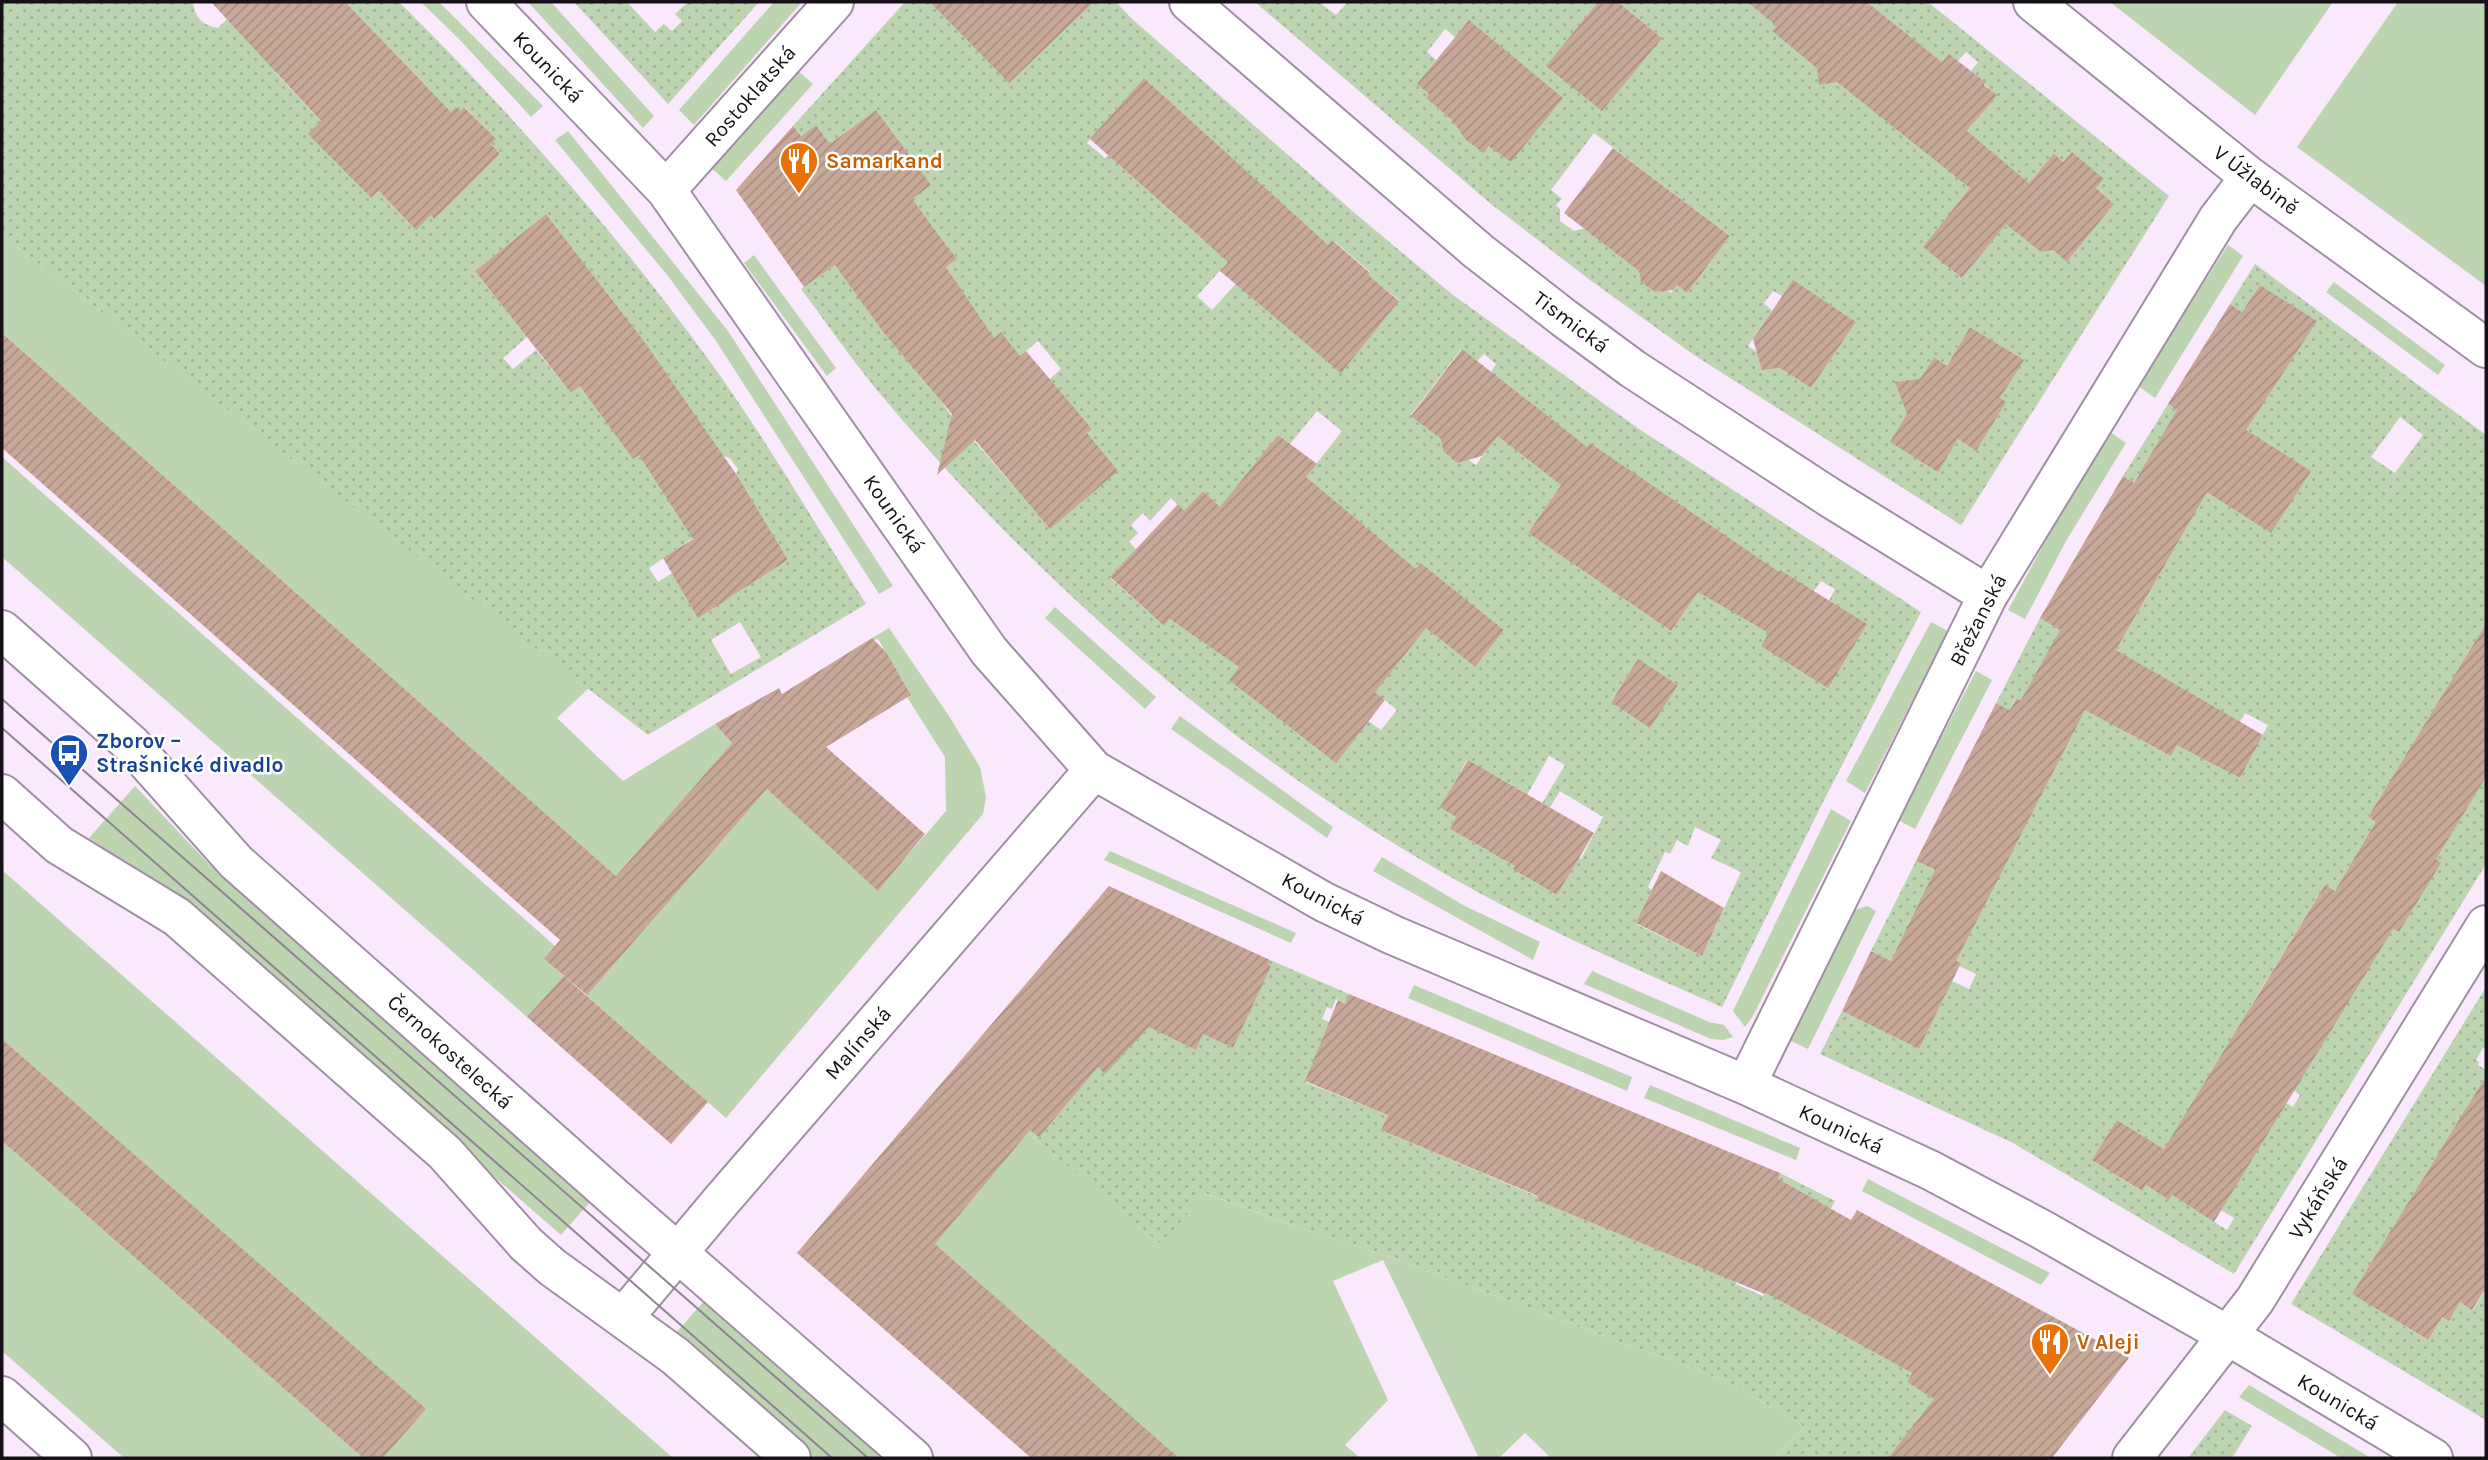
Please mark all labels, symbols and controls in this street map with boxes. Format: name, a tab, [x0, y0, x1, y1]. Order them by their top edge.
street label: Kounická	[508, 26, 588, 108]
street label: Rostoklatská	[699, 40, 801, 152]
restaurant icon: Samarkand	[778, 140, 820, 195]
street label: V Úžlabině	[2209, 140, 2303, 220]
place label: Samarkand	[826, 149, 943, 173]
street label: Tismická	[1529, 286, 1613, 358]
street label: Kounická	[858, 470, 930, 558]
street label: Břežanská	[1945, 570, 2011, 670]
place label: Zborov – Strašnické divadlo	[96, 729, 283, 777]
bus stop icon: Zborov – Strašnické divadlo	[48, 732, 90, 787]
street label: Kounická	[1278, 867, 1368, 931]
street label: Černokostelecká	[383, 990, 517, 1114]
street label: Malínská	[820, 1002, 896, 1084]
street label: Kounická	[1795, 1099, 1887, 1159]
street label: Vykáňská	[2283, 1153, 2353, 1243]
restaurant icon: V Aleji	[2029, 1321, 2071, 1376]
place label: V Aleji	[2077, 1330, 2140, 1354]
street label: Kounická	[2293, 1369, 2383, 1435]

